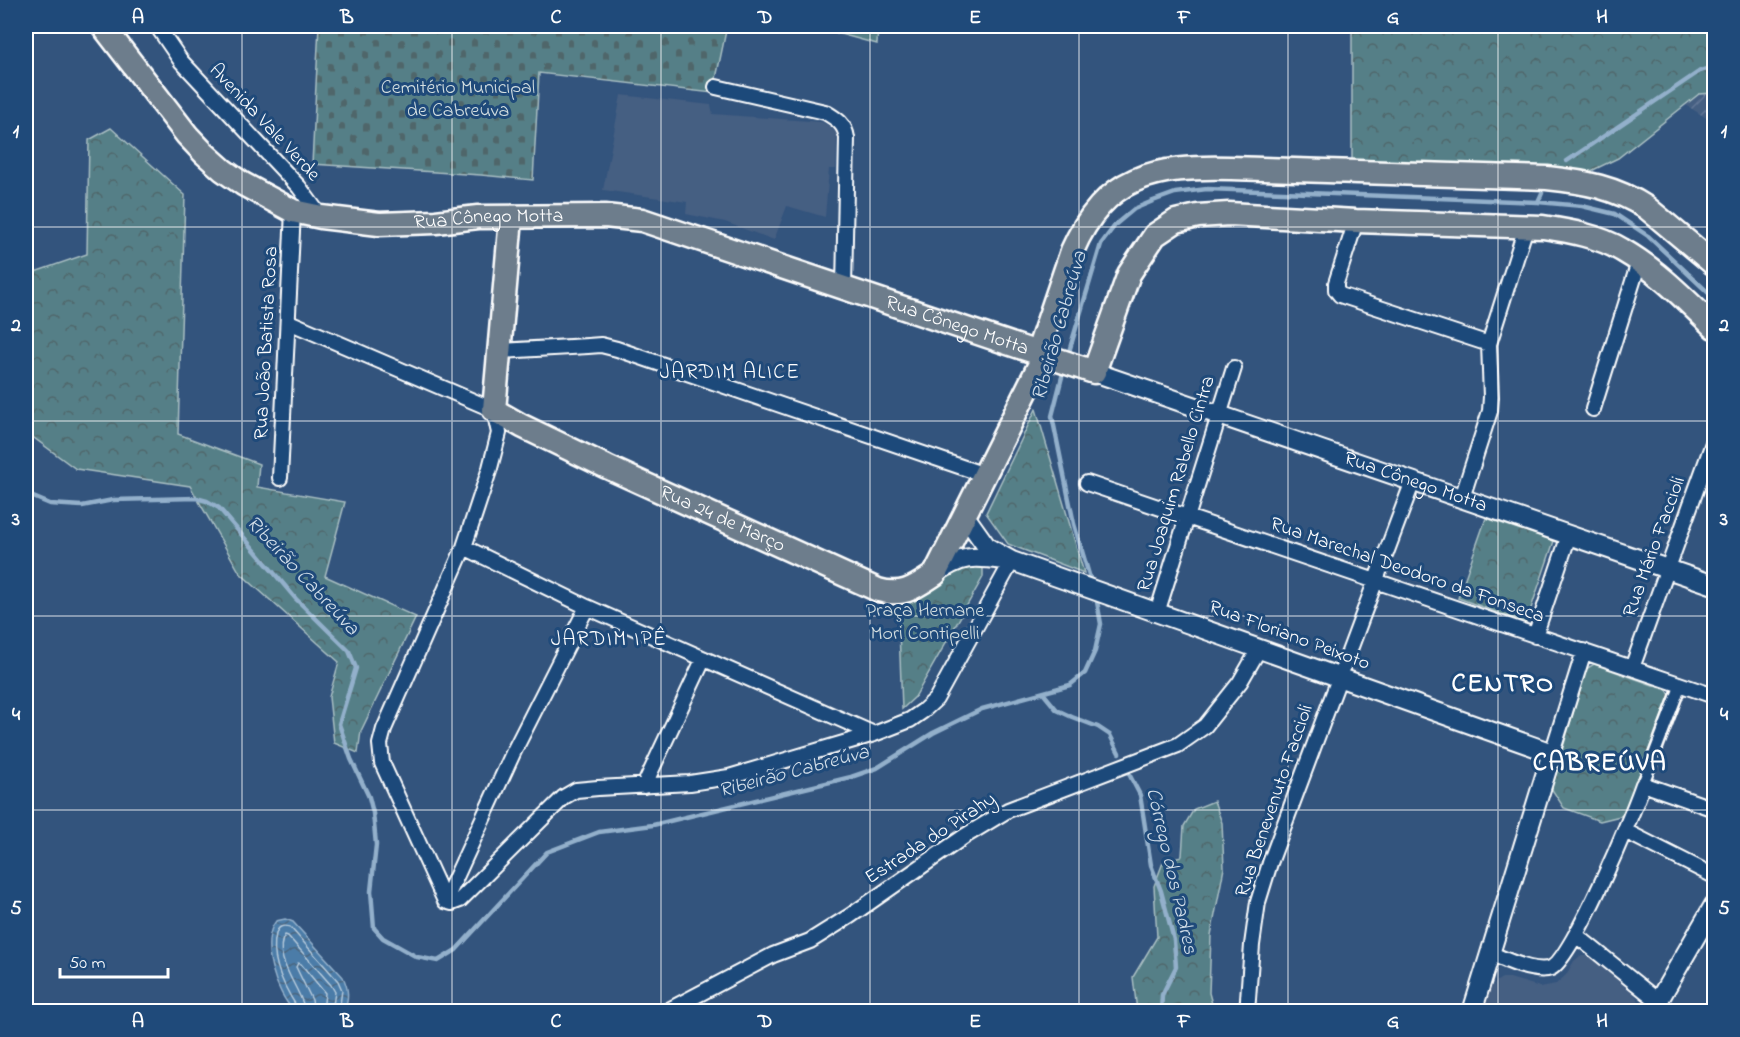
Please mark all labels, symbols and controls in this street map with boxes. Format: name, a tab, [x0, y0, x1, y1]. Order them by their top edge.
text: A	[132, 4, 144, 33]
text: B	[339, 4, 354, 33]
text: C	[551, 4, 562, 33]
text: D	[757, 4, 772, 33]
text: E	[969, 4, 981, 33]
text: F	[1177, 4, 1191, 33]
text: G	[1387, 4, 1400, 33]
text: H	[1596, 4, 1608, 33]
street label: Avenida Vale Verde	[201, 57, 327, 189]
park label: Cemitério Municipal de Cabreúva	[381, 74, 535, 126]
text: 1	[13, 118, 20, 147]
text: 1	[1721, 118, 1728, 147]
street label: Rua Cônego Motta	[413, 202, 563, 237]
street label: Rua João Batista Rosa	[247, 246, 287, 440]
water label: Ribeirão Cabreúva	[1024, 247, 1096, 404]
street label: Rua Cônego Motta	[881, 288, 1033, 364]
text: 2	[10, 312, 21, 341]
text: 2	[1718, 312, 1729, 341]
district label: JARDIM ALICE	[659, 358, 801, 388]
street label: Rua Joaquim Rabello Cintra	[1130, 372, 1224, 596]
street label: Rua Cônego Motta	[1340, 444, 1491, 521]
street label: Rua Mário Faccioli	[1616, 473, 1694, 621]
street label: Rua 24 de Março	[655, 478, 790, 560]
text: 3	[11, 506, 20, 535]
text: 3	[1719, 506, 1728, 535]
water label: Ribeirão Cabreúva	[238, 509, 366, 643]
street label: Rua Marechal Deodoro da Fonseca	[1266, 510, 1548, 632]
street label: Rua Floriano Peixoto	[1204, 593, 1374, 679]
park label: Praça Hernane Mori Contipelli	[866, 597, 984, 649]
district label: JARDIM IPÊ	[551, 625, 667, 655]
district label: CENTRO	[1451, 666, 1555, 704]
text: 4	[12, 701, 21, 730]
street label: Rua Benevenuto Faccioli	[1228, 701, 1322, 901]
text: 4	[1720, 701, 1729, 730]
water label: Ribeirão Cabreúva	[716, 737, 873, 806]
district label: CABREÚVA	[1533, 745, 1667, 783]
water label: Córrego dos Padres	[1136, 785, 1205, 958]
street label: Estrada do Pirahy	[860, 786, 1002, 892]
text: 5	[10, 895, 22, 924]
text: 5	[1718, 895, 1730, 924]
scale bar	[60, 941, 168, 979]
text: 50 m	[69, 951, 106, 977]
text: A	[132, 1008, 144, 1037]
text: B	[339, 1008, 354, 1037]
text: C	[551, 1008, 562, 1037]
text: D	[757, 1008, 772, 1037]
text: E	[969, 1008, 981, 1037]
text: F	[1177, 1008, 1191, 1037]
text: G	[1387, 1008, 1400, 1037]
text: H	[1596, 1008, 1608, 1037]

